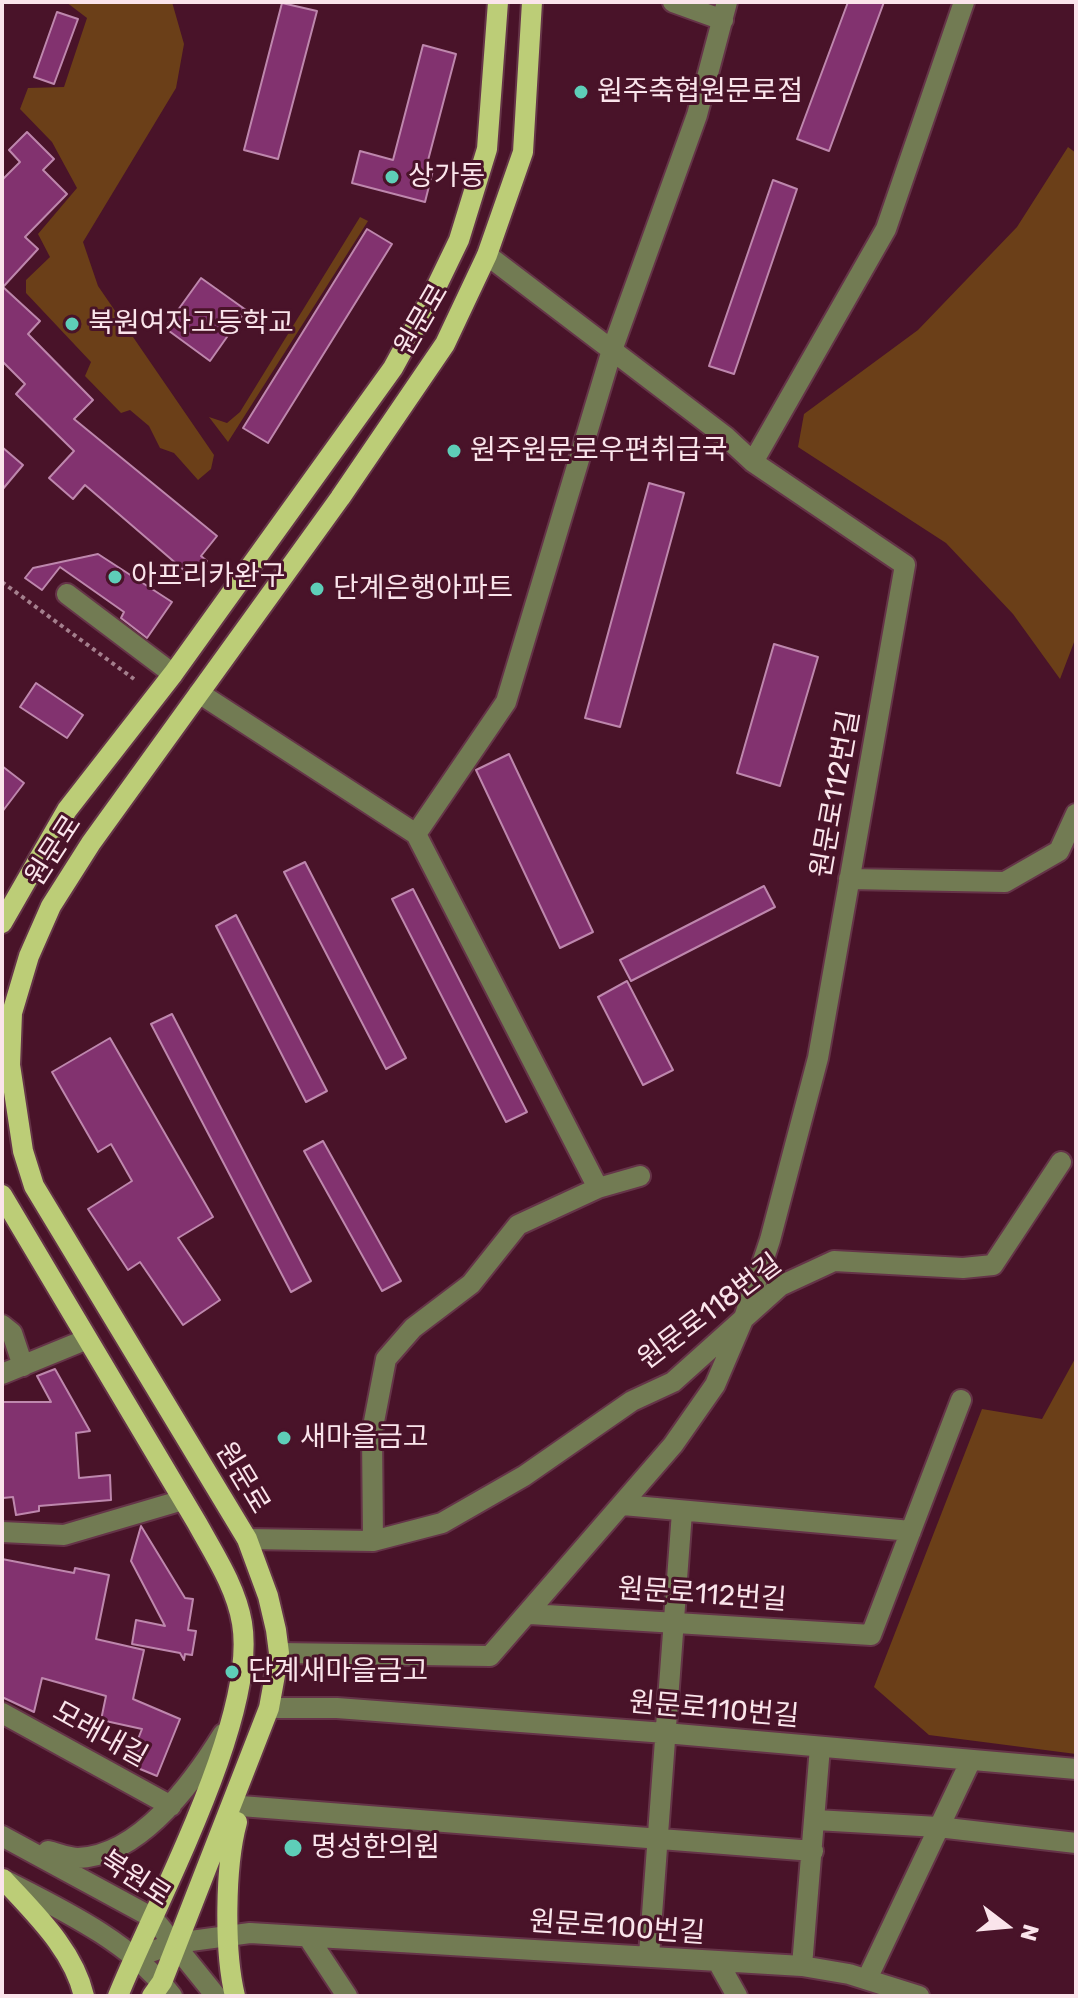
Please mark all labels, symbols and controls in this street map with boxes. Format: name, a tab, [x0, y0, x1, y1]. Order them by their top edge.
place label: 원주축협원문로점	[597, 75, 803, 109]
marker: 원주축협원문로점	[572, 83, 590, 101]
place label: 상가동	[408, 160, 485, 194]
marker: 상가동	[383, 168, 401, 186]
street label: 원문로	[388, 278, 456, 362]
place label: 북원여자고등학교	[88, 307, 294, 341]
marker: 북원여자고등학교	[63, 315, 81, 333]
place label: 원주원문로우편취급국	[470, 434, 728, 468]
marker: 원주원문로우편취급국	[445, 442, 463, 460]
place label: 아프리카완구	[131, 560, 286, 594]
marker: 아프리카완구	[106, 568, 124, 586]
place label: 단계은행아파트	[333, 572, 513, 606]
marker: 단계은행아파트	[308, 580, 326, 598]
street label: 원문로112번길	[805, 708, 867, 880]
street label: 원문로	[19, 809, 89, 893]
street label: 원문로118번길	[632, 1247, 788, 1377]
place label: 새마을금고	[300, 1421, 429, 1455]
marker: 새마을금고	[275, 1429, 293, 1447]
street label: 원문로	[208, 1436, 276, 1520]
street label: 원문로112번길	[616, 1572, 788, 1618]
place label: 단계새마을금고	[248, 1655, 428, 1689]
marker: 단계새마을금고	[223, 1663, 241, 1681]
street label: 원문로110번길	[628, 1686, 800, 1734]
street label: 모래내길	[47, 1695, 153, 1775]
place label: 명성한의원	[311, 1831, 440, 1865]
marker: 명성한의원	[282, 1837, 304, 1859]
street label: 북원로	[93, 1844, 177, 1914]
north arrow	[966, 1886, 1046, 1966]
street label: 원문로100번길	[528, 1905, 706, 1951]
text: N	[1014, 1921, 1045, 1944]

